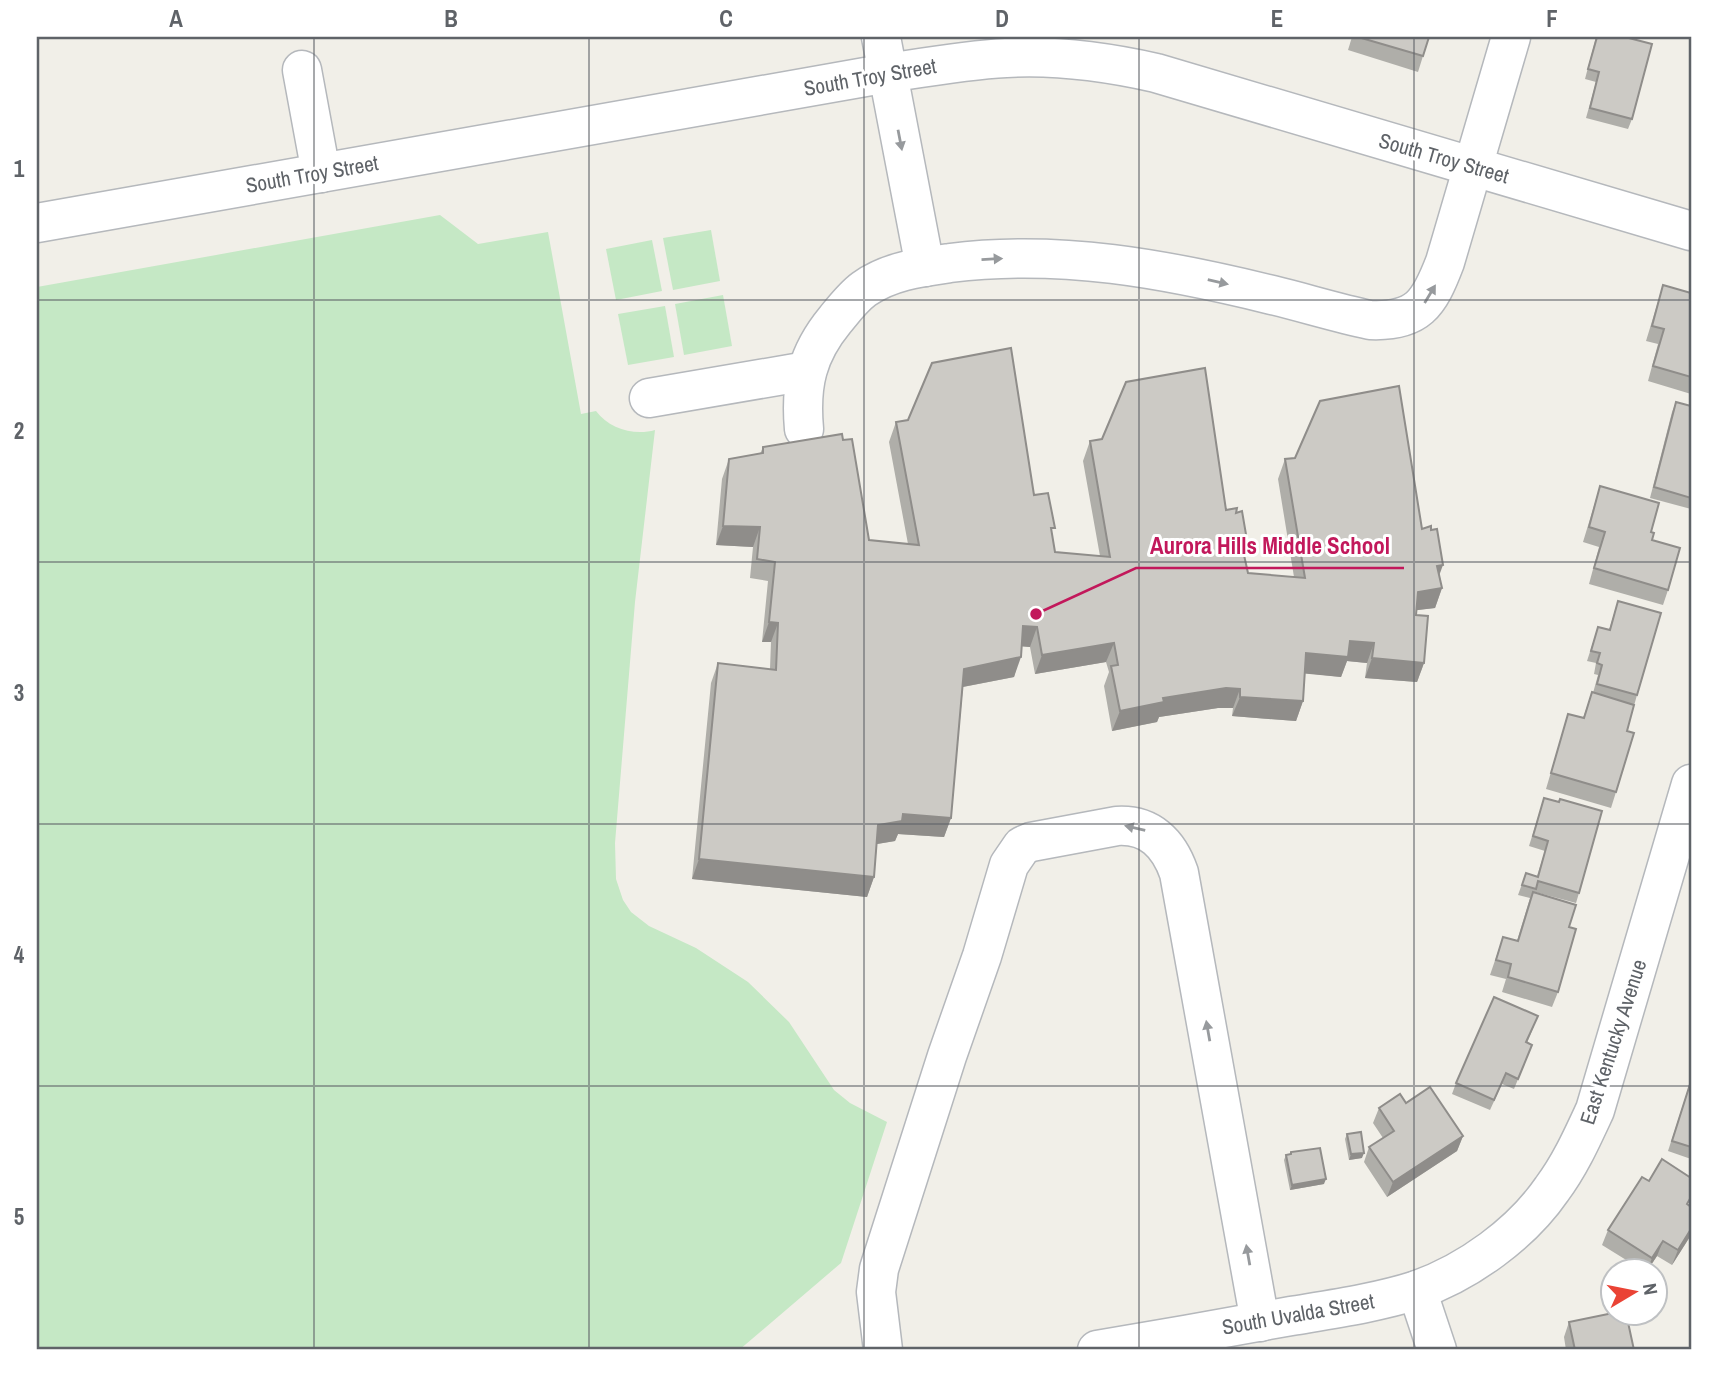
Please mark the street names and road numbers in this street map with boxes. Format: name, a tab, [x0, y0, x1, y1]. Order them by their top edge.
street label: South Troy Street	[801, 51, 939, 103]
street label: South Troy Street	[1376, 126, 1513, 190]
street label: South Troy Street	[243, 148, 381, 200]
street label: East Kentucky Avenue	[1573, 956, 1653, 1128]
street label: South Uvalda Street	[1220, 1286, 1377, 1342]

